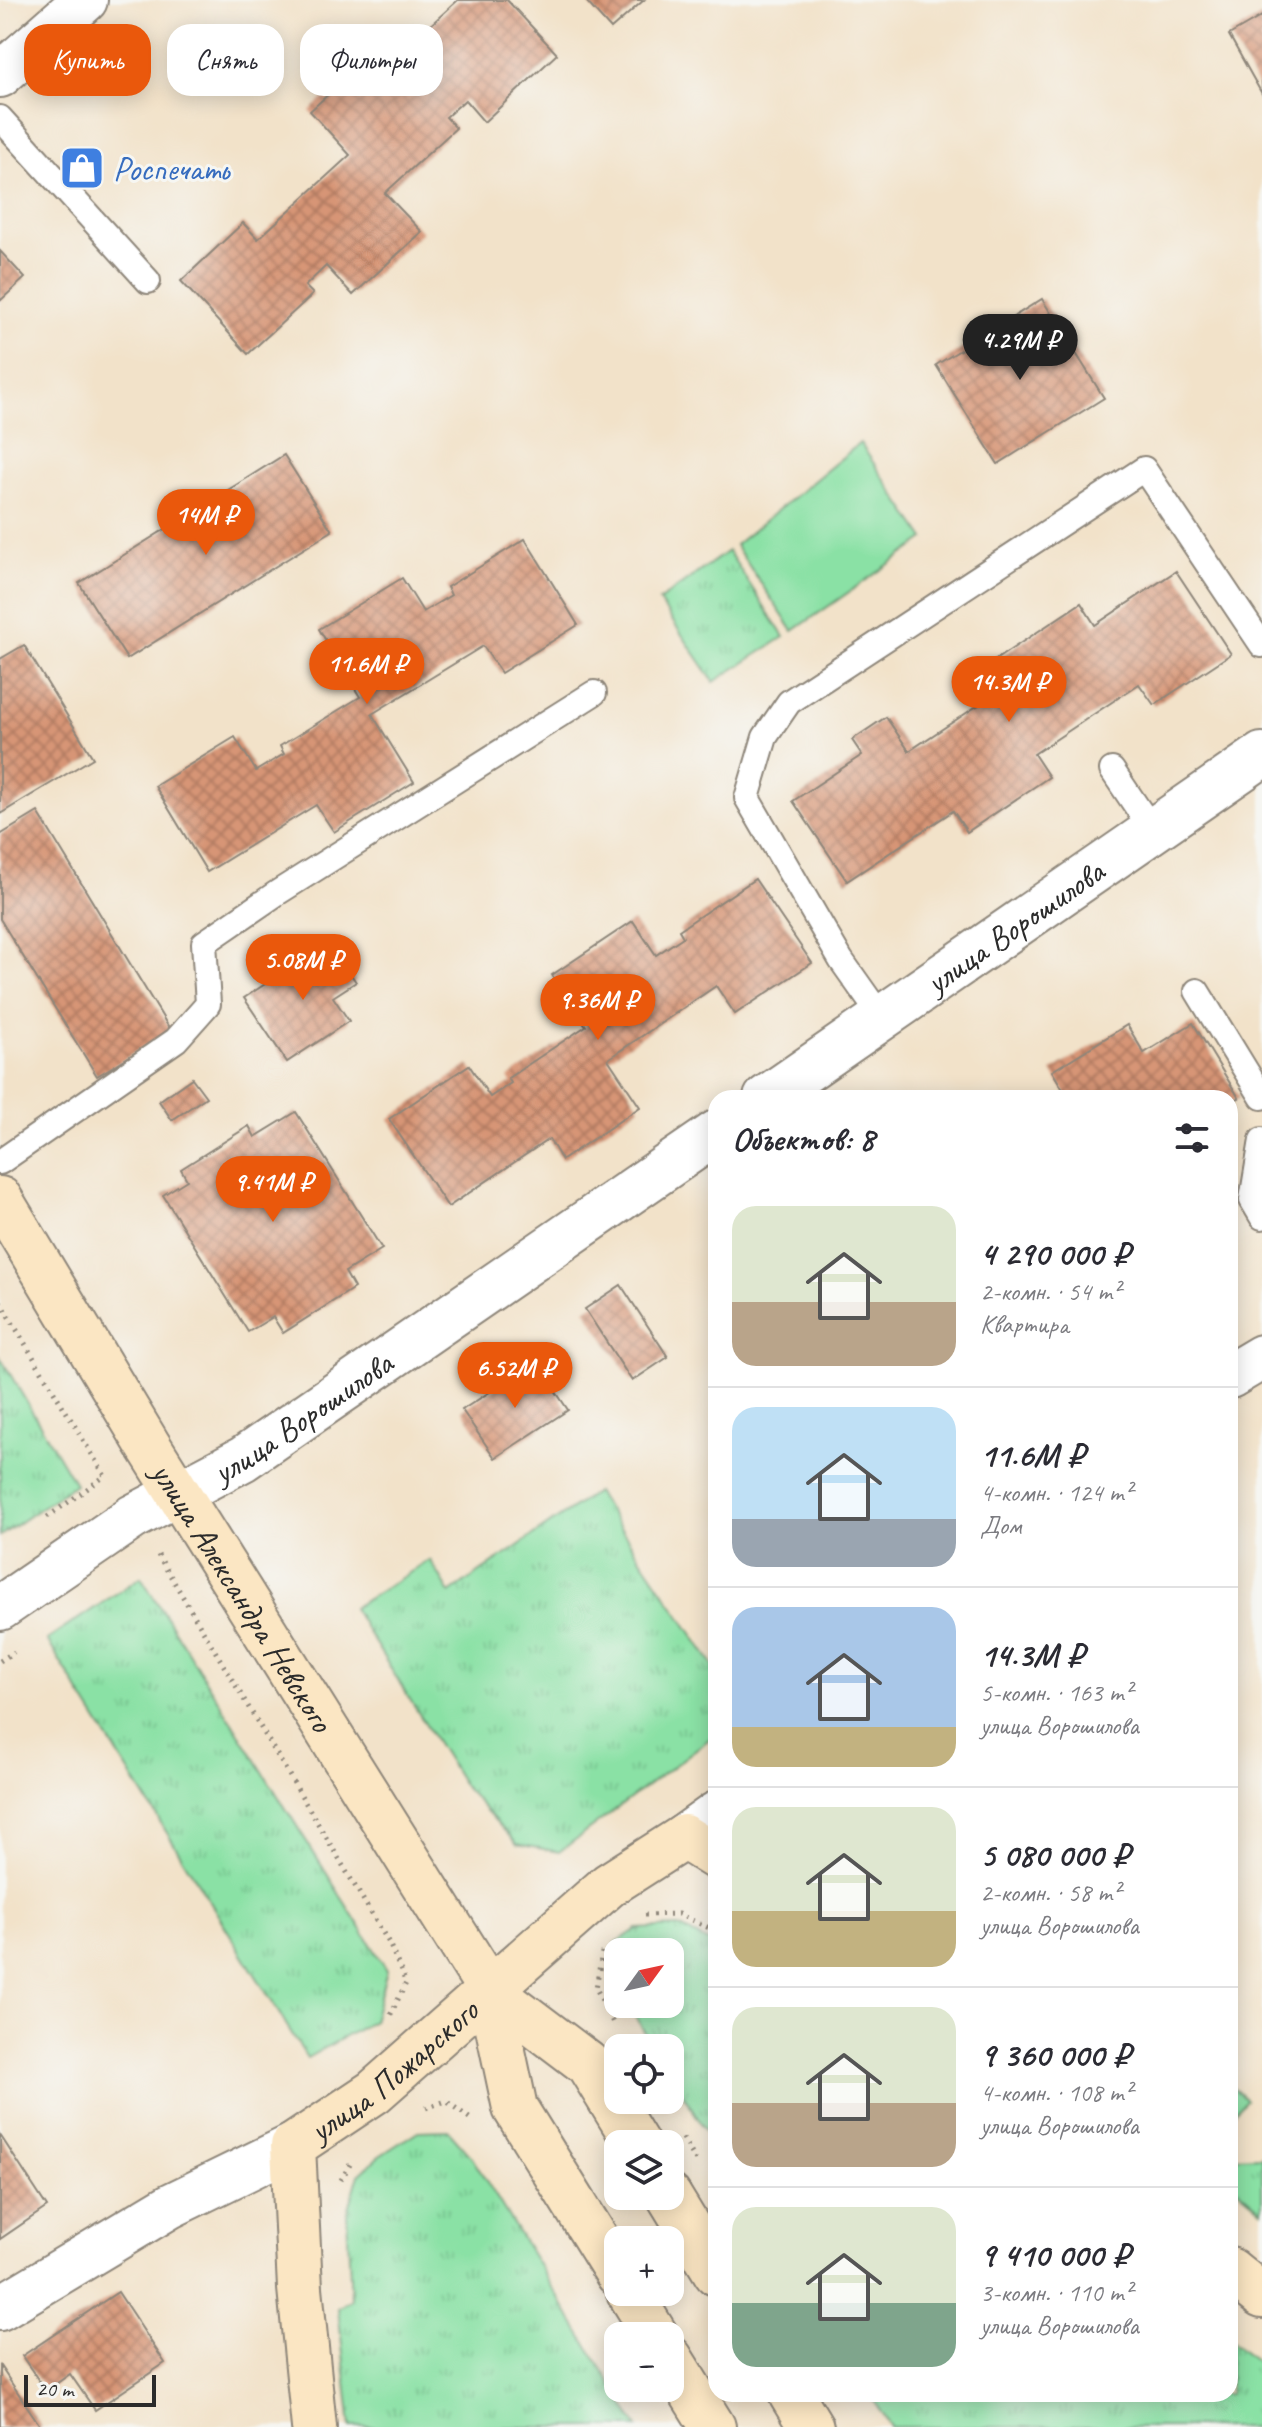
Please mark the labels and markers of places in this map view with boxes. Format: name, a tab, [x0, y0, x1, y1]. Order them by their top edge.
shop icon: Роспечать	[58, 144, 106, 192]
place label: Роспечать	[113, 147, 231, 190]
pin: 4.29M ₽	[946, 314, 1094, 382]
pin: 14M ₽	[150, 489, 262, 557]
pin: 11.6M ₽	[293, 638, 441, 706]
pin: 14.3M ₽	[935, 656, 1083, 724]
pin: 5.08M ₽	[229, 934, 377, 1002]
pin: 9.36M ₽	[524, 974, 672, 1042]
pin: 9.41M ₽	[199, 1156, 347, 1224]
pin: 6.52M ₽	[441, 1342, 589, 1410]

